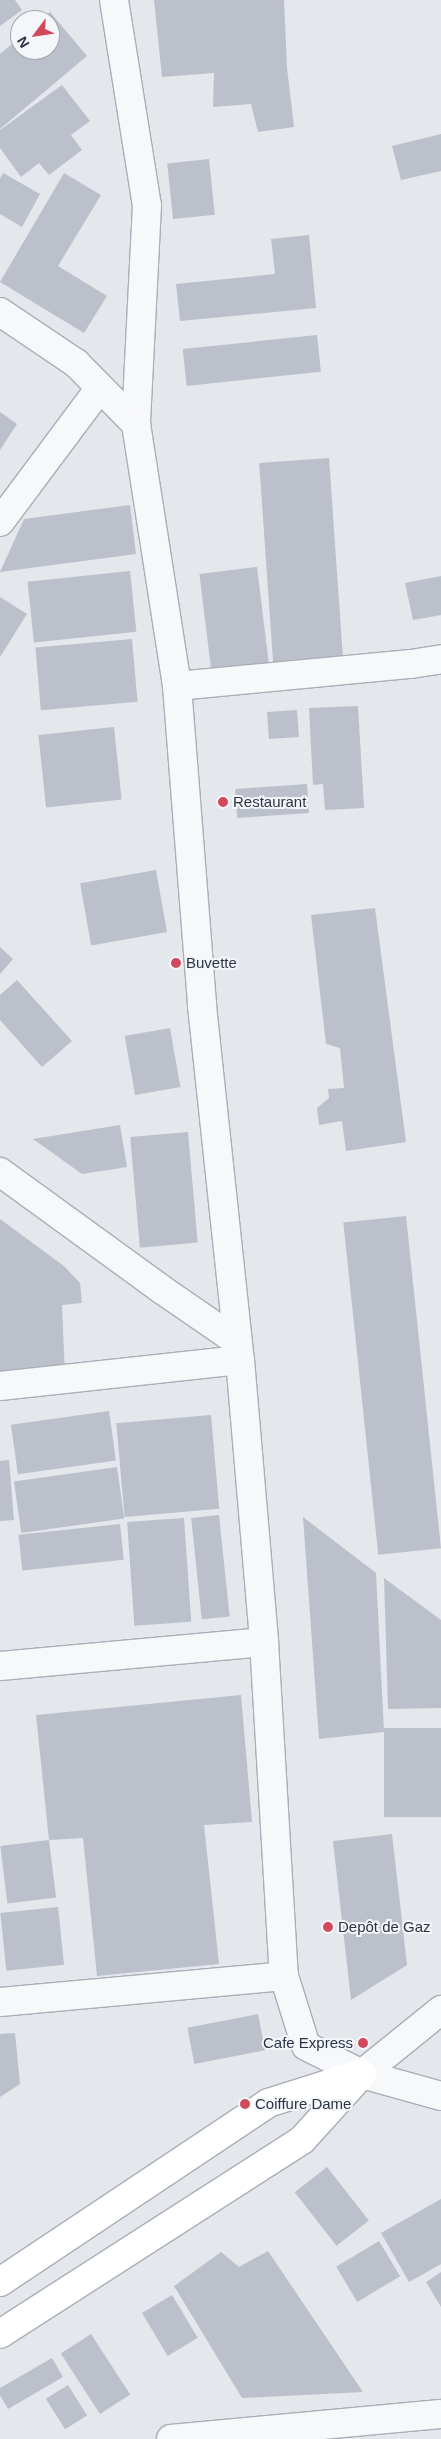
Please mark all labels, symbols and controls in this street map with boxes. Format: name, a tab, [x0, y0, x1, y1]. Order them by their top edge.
north arrow	[10, 10, 60, 60]
text: N	[14, 34, 32, 51]
place label: Restaurant	[233, 793, 306, 811]
marker: Restaurant	[217, 796, 229, 808]
place label: Buvette	[186, 954, 237, 972]
marker: Buvette	[170, 957, 182, 969]
place label: Depôt de Gaz	[338, 1918, 431, 1936]
marker: Depôt de Gaz	[322, 1921, 334, 1933]
place label: Cafe Express	[263, 2034, 353, 2052]
marker: Cafe Express	[357, 2037, 369, 2049]
place label: Coiffure Dame	[255, 2095, 351, 2113]
marker: Coiffure Dame	[239, 2098, 251, 2110]

